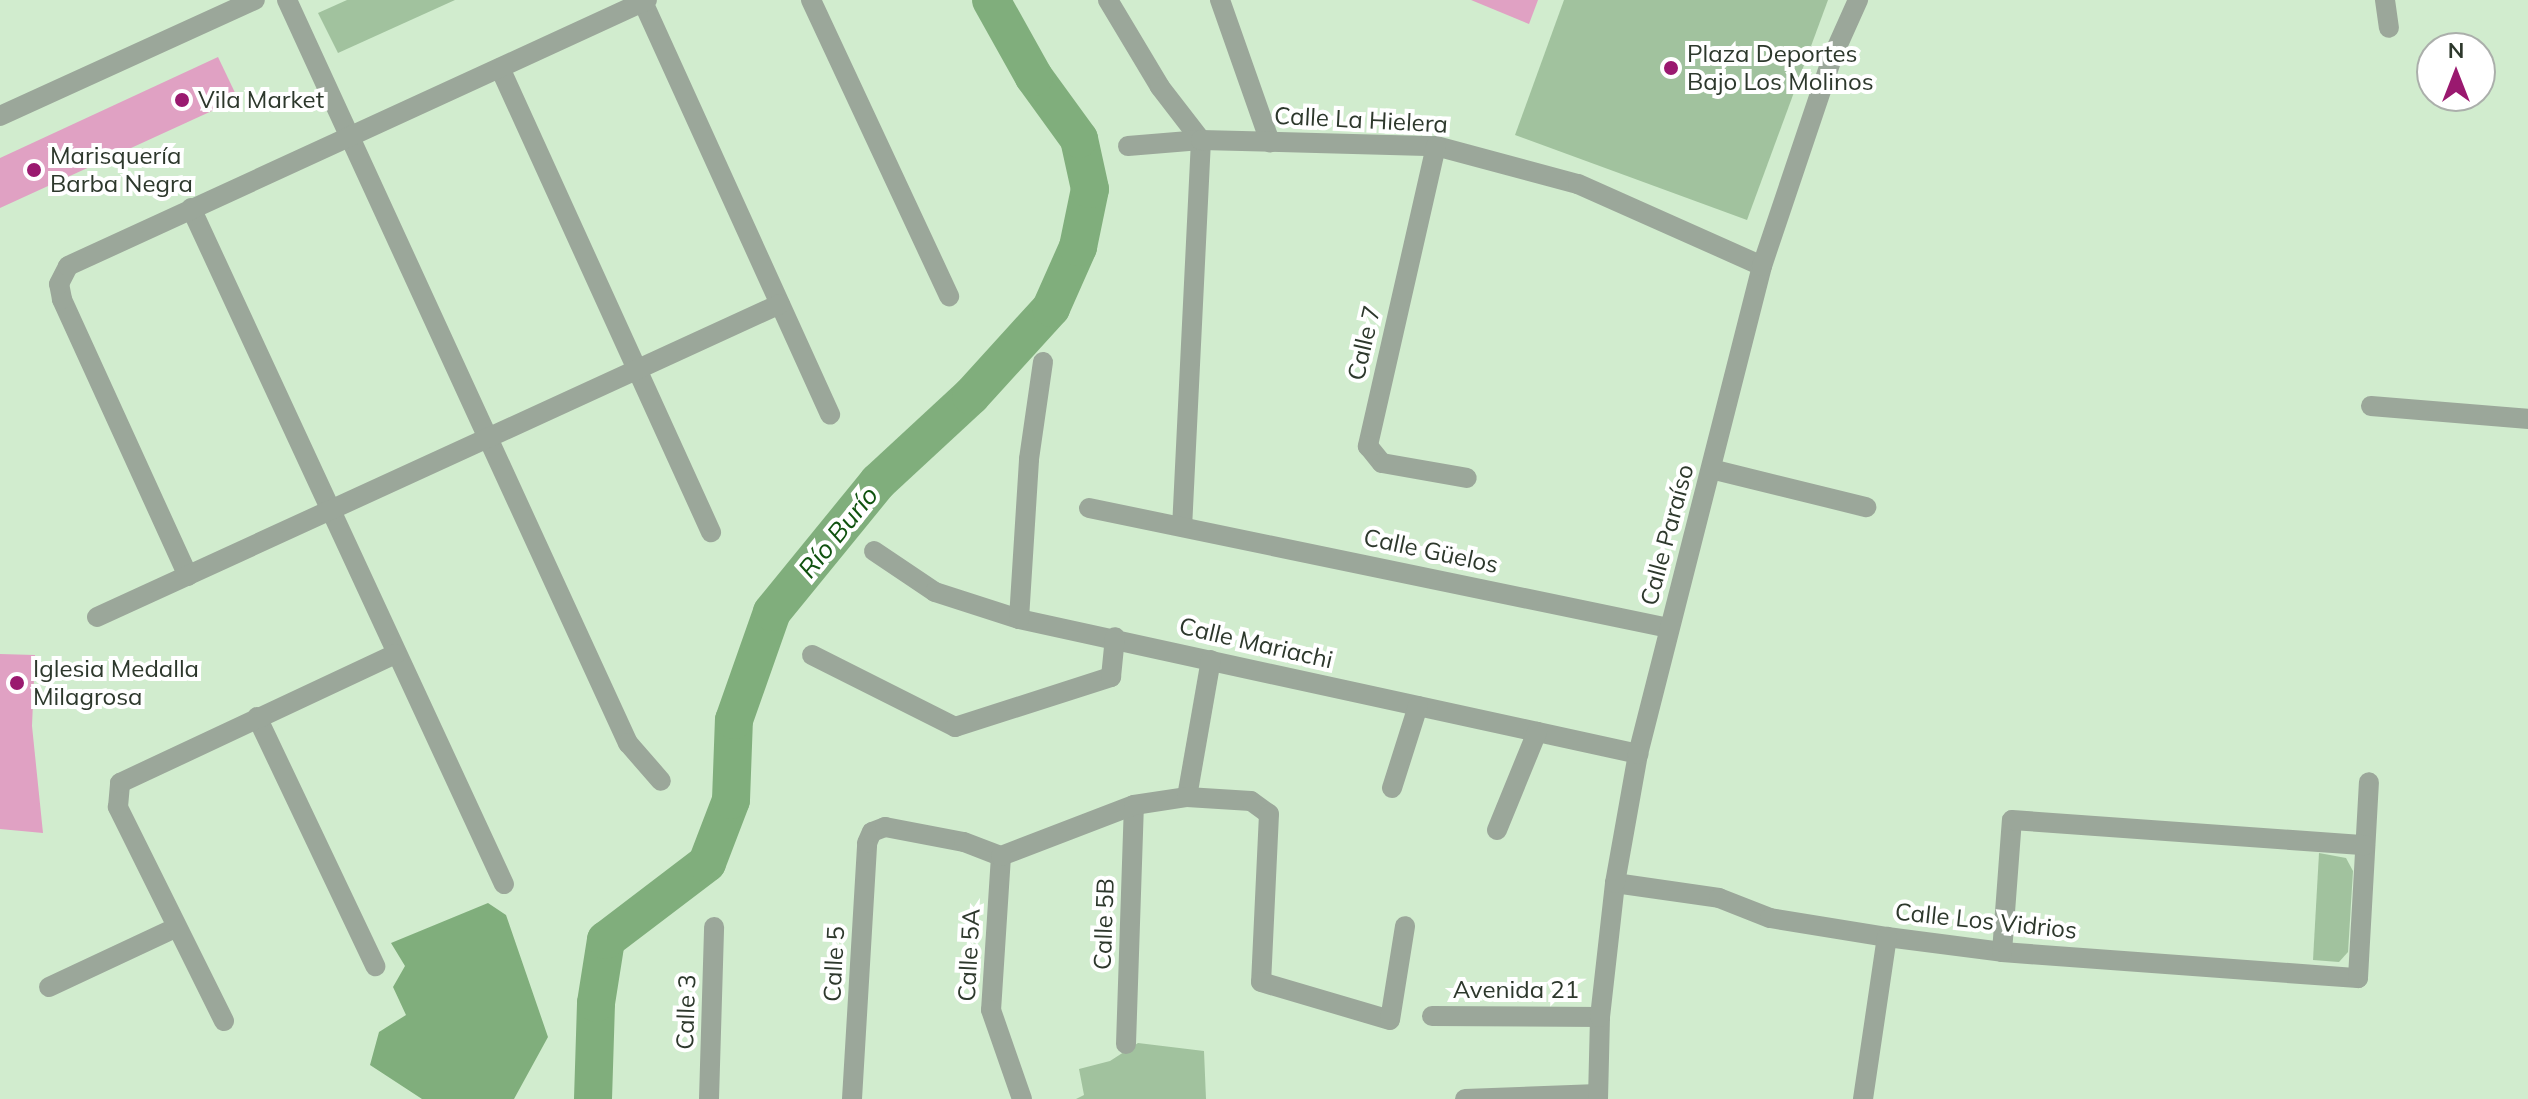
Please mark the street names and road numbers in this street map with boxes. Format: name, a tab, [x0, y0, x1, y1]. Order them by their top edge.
street label: Calle La Hielera	[1273, 101, 1449, 139]
street label: Calle 7	[1341, 303, 1387, 383]
street label: Calle Paraíso	[1634, 461, 1700, 609]
street label: Calle Güelos	[1361, 523, 1501, 579]
street label: Calle Mariachi	[1176, 611, 1336, 675]
street label: Calle 5B	[1088, 878, 1120, 970]
street label: Calle Los Vidrios	[1894, 897, 2078, 945]
street label: Calle 5A	[952, 908, 986, 1002]
street label: Calle 5	[818, 926, 850, 1002]
street label: Calle 3	[670, 974, 702, 1050]
street label: Avenida 21	[1453, 976, 1579, 1004]

